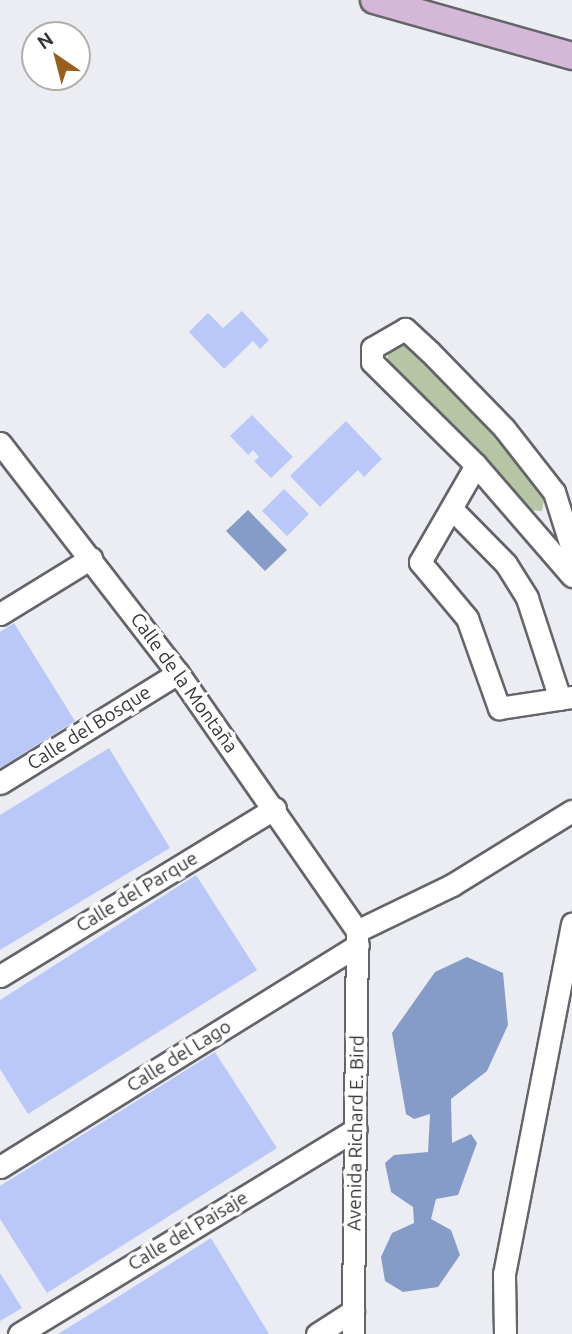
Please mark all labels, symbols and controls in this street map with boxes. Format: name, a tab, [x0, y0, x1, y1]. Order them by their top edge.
north arrow	[21, 21, 91, 91]
text: N	[33, 27, 57, 54]
street label: Calle de la Montaña	[126, 609, 242, 757]
street label: Calle del Bosque	[23, 681, 155, 775]
street label: Calle del Parque	[72, 847, 202, 937]
street label: Calle del Lago	[123, 1015, 235, 1097]
street label: Avenida Richard E. Bird	[343, 1035, 369, 1231]
street label: Calle del Paisaje	[124, 1186, 252, 1276]

